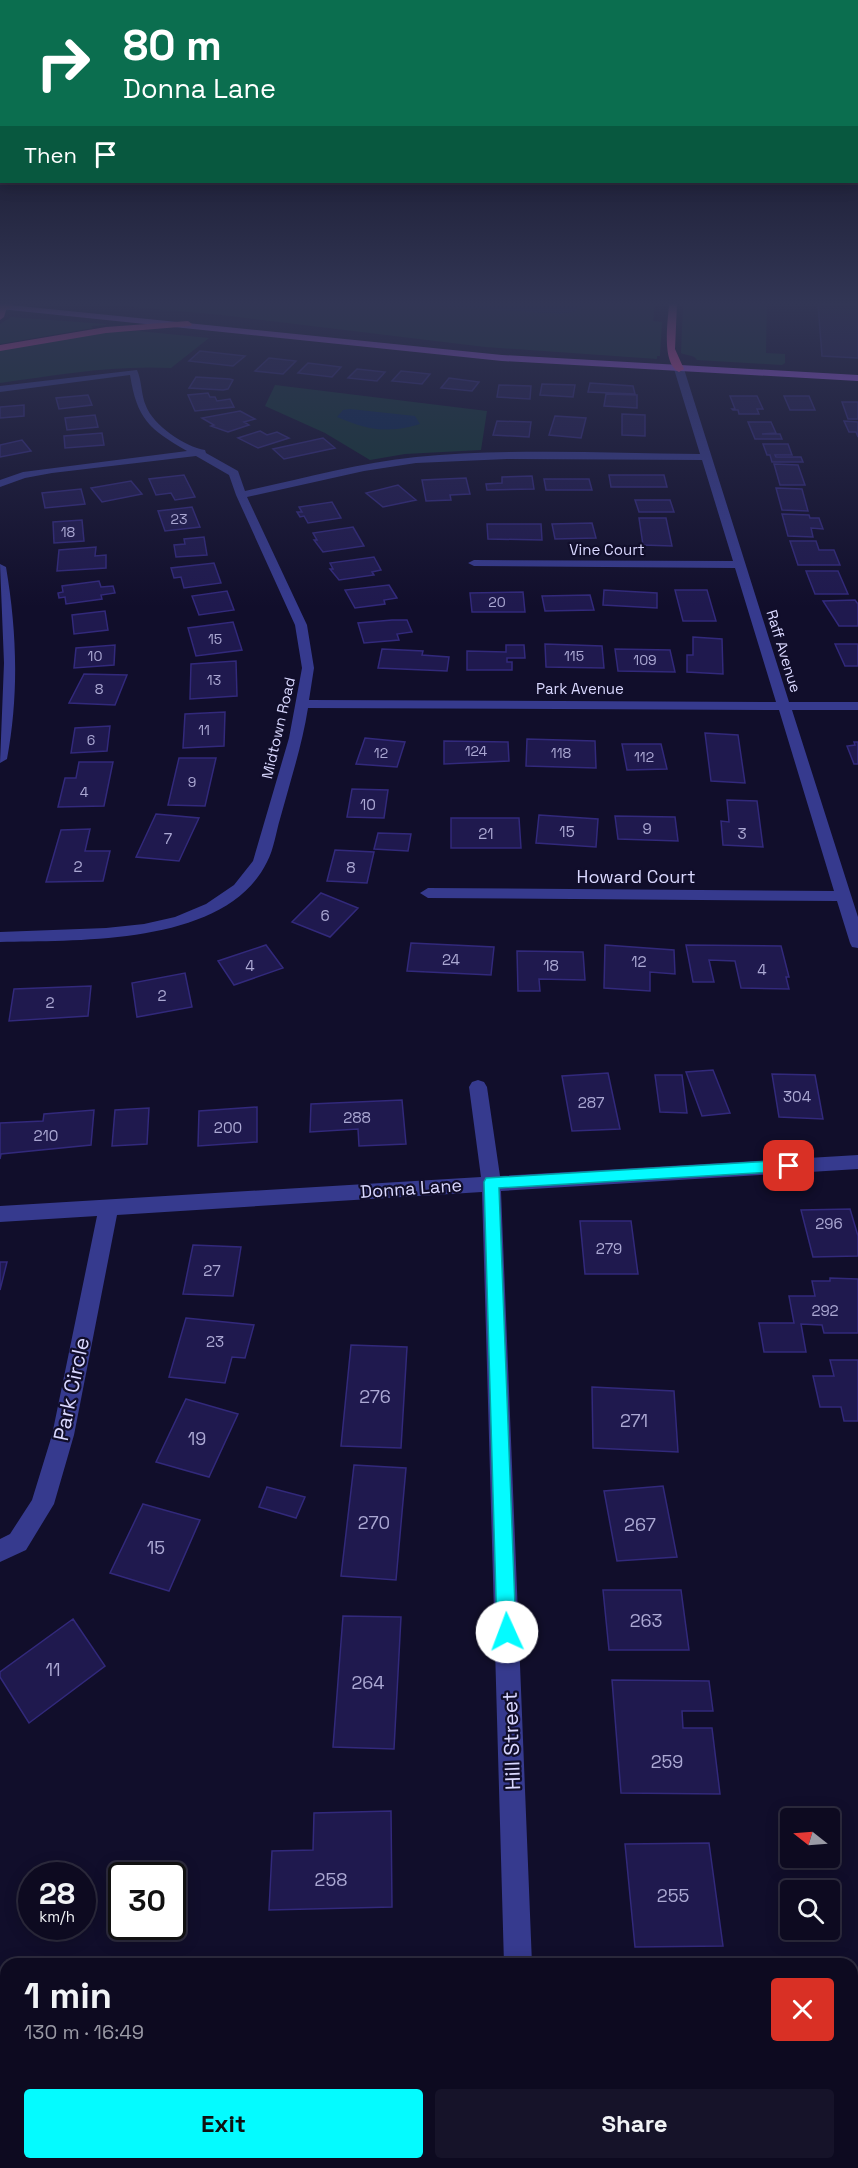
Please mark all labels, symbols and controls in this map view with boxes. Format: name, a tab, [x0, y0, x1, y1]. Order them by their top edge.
text: 80 m	[123, 19, 222, 72]
icon: right	[24, 24, 102, 102]
text: Donna Lane	[123, 71, 276, 106]
icon: arrive	[89, 138, 122, 171]
text: Then	[24, 141, 77, 169]
house number: 23	[171, 510, 187, 528]
house number: 18	[61, 523, 76, 541]
street label: Vine Court	[569, 540, 645, 559]
house number: 20	[488, 593, 506, 611]
street label: Raff Avenue	[762, 607, 806, 695]
house number: 15	[208, 630, 222, 648]
house number: 10	[88, 647, 102, 665]
house number: 115	[564, 647, 584, 665]
house number: 109	[633, 651, 657, 669]
house number: 13	[207, 671, 221, 689]
street label: Midtown Road	[257, 675, 299, 781]
street label: Park Avenue	[536, 679, 624, 698]
house number: 8	[95, 680, 104, 698]
house number: 11	[198, 721, 210, 739]
house number: 6	[87, 731, 95, 749]
house number: 124	[465, 742, 488, 760]
house number: 12	[374, 744, 388, 762]
house number: 118	[551, 744, 571, 762]
house number: 112	[634, 748, 654, 766]
house number: 9	[188, 773, 196, 791]
house number: 4	[80, 783, 89, 801]
house number: 10	[360, 795, 376, 814]
house number: 9	[642, 819, 652, 838]
house number: 15	[559, 822, 575, 841]
house number: 21	[478, 824, 494, 843]
house number: 3	[737, 824, 747, 843]
house number: 7	[164, 829, 172, 848]
house number: 2	[73, 857, 83, 876]
house number: 8	[346, 858, 356, 877]
street label: Howard Court	[577, 865, 695, 888]
house number: 6	[320, 906, 330, 925]
house number: 24	[442, 950, 460, 969]
house number: 12	[631, 952, 647, 971]
house number: 4	[245, 956, 255, 975]
house number: 18	[543, 956, 559, 975]
house number: 4	[757, 960, 767, 979]
house number: 2	[157, 986, 167, 1005]
house number: 2	[45, 993, 55, 1012]
house number: 304	[783, 1087, 811, 1106]
house number: 287	[578, 1093, 604, 1112]
house number: 288	[343, 1108, 371, 1127]
house number: 200	[214, 1118, 242, 1137]
house number: 210	[34, 1126, 58, 1145]
pin	[763, 1140, 814, 1191]
icon: arrive	[772, 1149, 805, 1182]
street label: Donna Lane	[359, 1173, 463, 1203]
house number: 296	[815, 1214, 843, 1233]
house number: 279	[596, 1239, 622, 1258]
house number: 27	[203, 1261, 221, 1280]
house number: 292	[811, 1301, 839, 1320]
house number: 23	[206, 1332, 224, 1351]
street label: Park Circle	[47, 1335, 95, 1443]
house number: 276	[359, 1385, 391, 1408]
house number: 271	[620, 1409, 648, 1432]
house number: 19	[188, 1427, 206, 1450]
house number: 270	[358, 1511, 390, 1534]
house number: 267	[624, 1513, 656, 1536]
house number: 15	[147, 1536, 165, 1559]
position arrow	[475, 1600, 539, 1664]
house number: 263	[630, 1609, 662, 1632]
house number: 11	[45, 1658, 61, 1681]
house number: 264	[351, 1671, 385, 1694]
street label: Hill Street	[496, 1691, 526, 1791]
house number: 259	[651, 1750, 683, 1773]
north arrow	[780, 1808, 840, 1868]
map controls	[780, 1808, 840, 1940]
speed limit sign: 30	[108, 1862, 186, 1940]
house number: 258	[315, 1868, 347, 1891]
text: 28	[39, 1874, 75, 1913]
button: search	[780, 1880, 840, 1940]
house number: 255	[657, 1884, 689, 1907]
text: km/h	[39, 1907, 75, 1926]
text: 1 min	[24, 1973, 112, 2019]
button: close	[771, 1978, 834, 2041]
text: 130 m · 16:49	[24, 2019, 144, 2045]
button: Exit	[24, 2089, 423, 2158]
button: Share	[435, 2089, 834, 2158]

